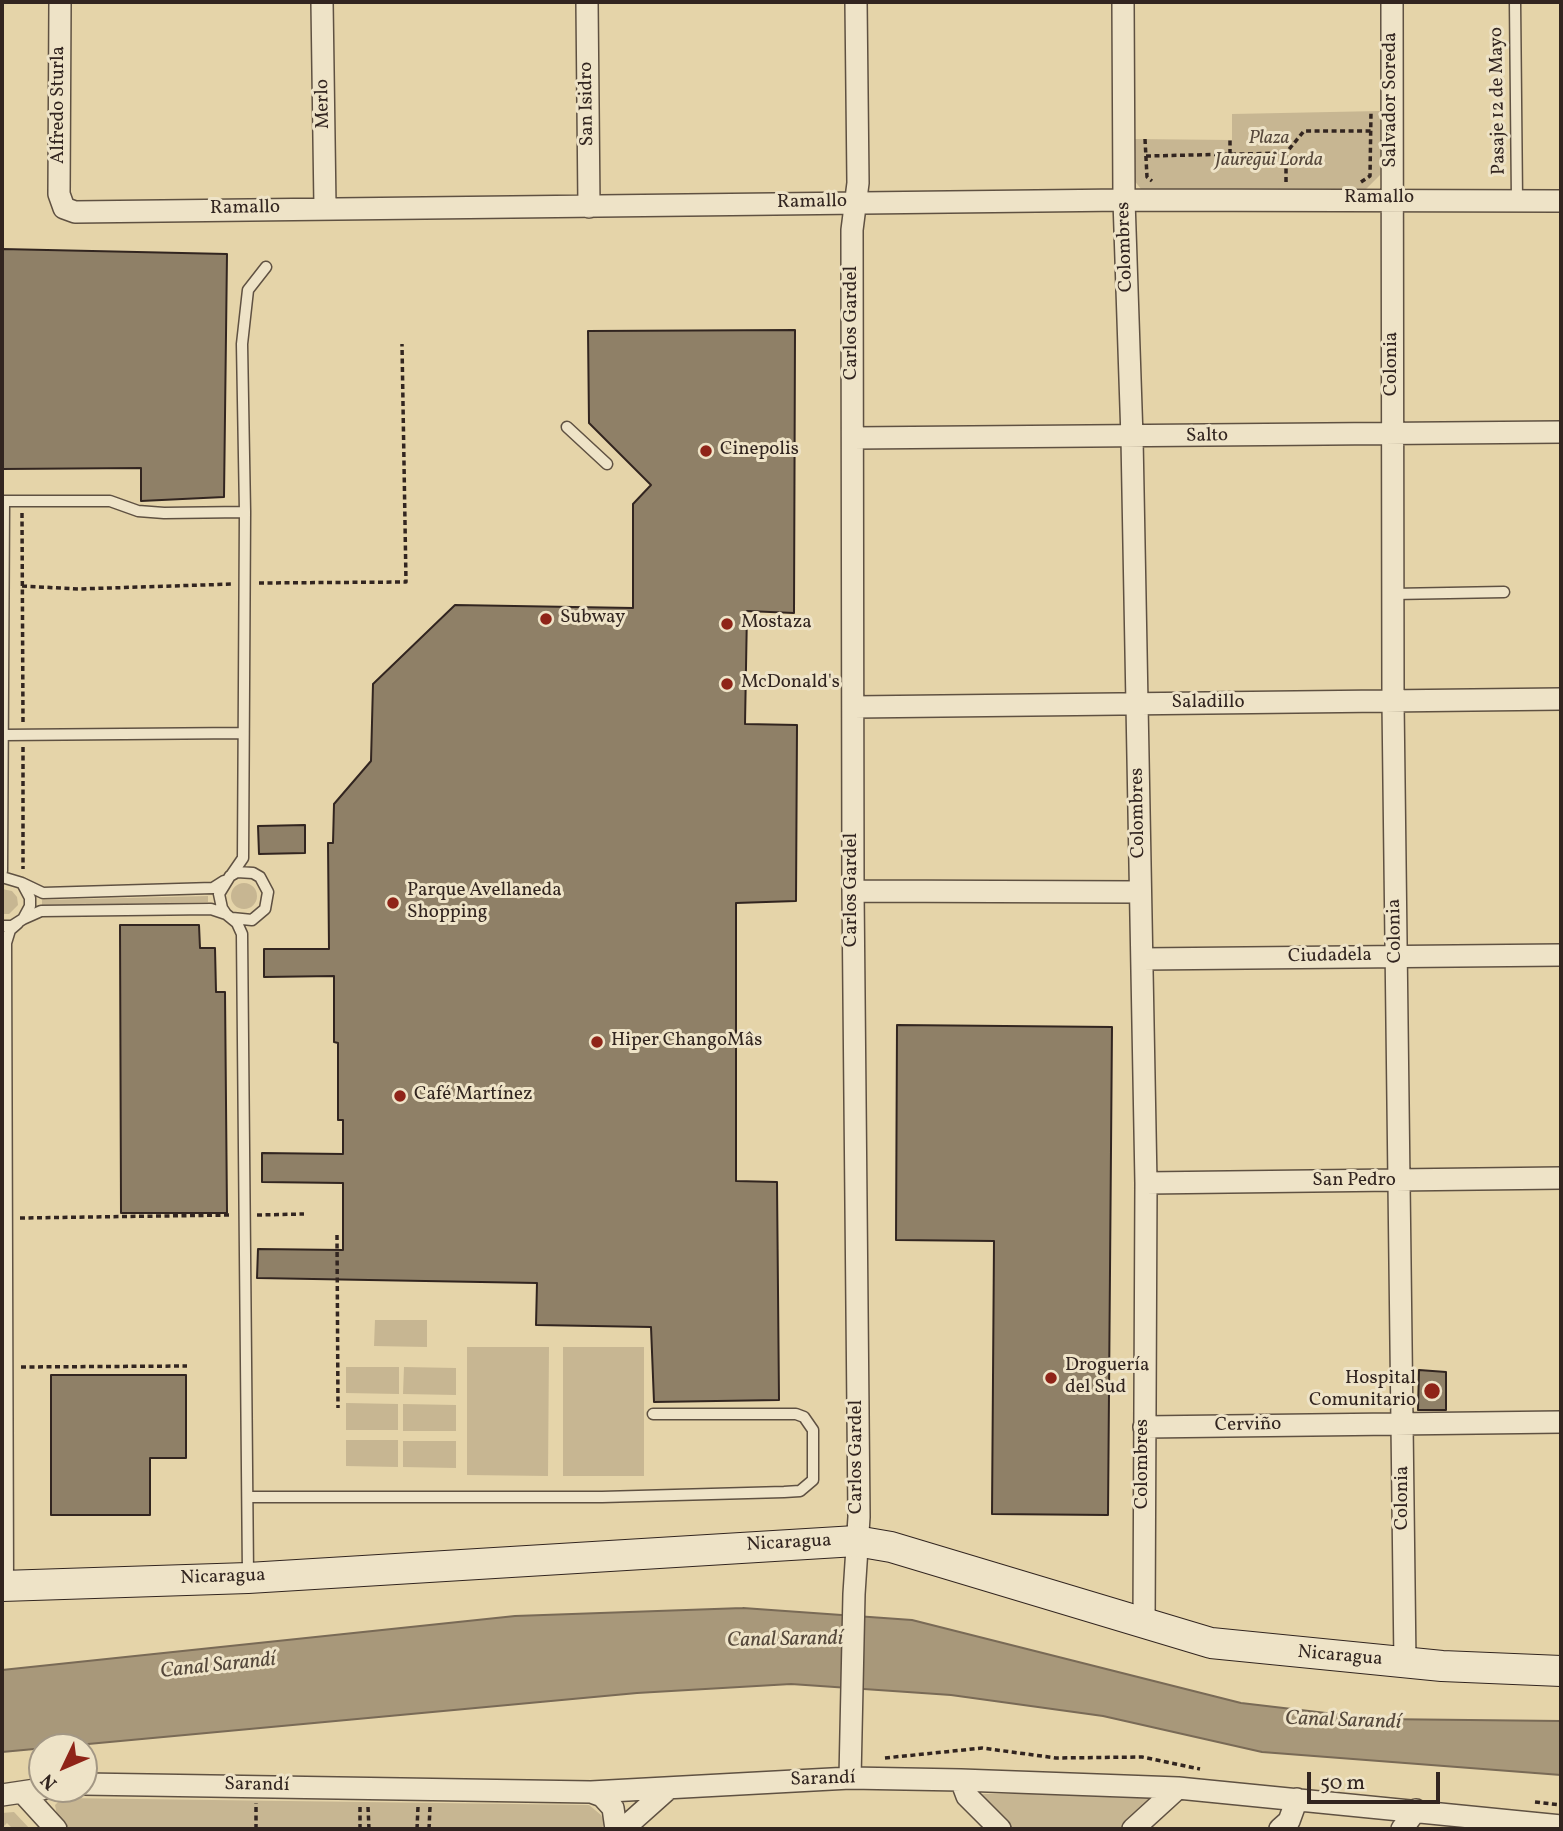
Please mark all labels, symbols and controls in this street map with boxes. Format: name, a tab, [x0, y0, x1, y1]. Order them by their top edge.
street label: Pasaje 12 de Mayo	[1486, 27, 1512, 175]
street label: Salvador Soreda	[1381, 32, 1403, 168]
street label: Alfredo Sturla	[49, 46, 71, 164]
street label: San Isidro	[576, 62, 600, 146]
street label: Merlo	[312, 79, 336, 129]
park label: Plaza Jauregui Lorda	[1215, 129, 1323, 173]
street label: Ramallo	[1344, 188, 1414, 210]
street label: Ramallo	[777, 191, 847, 215]
street label: Ramallo	[210, 197, 280, 221]
street label: Colombres	[1113, 201, 1139, 293]
street label: Carlos Gardel	[842, 266, 864, 380]
street label: Colonia	[1382, 332, 1404, 396]
street label: Salto	[1186, 425, 1228, 449]
place label: Cinepolis	[720, 440, 799, 462]
marker: Cinepolis	[698, 443, 714, 459]
place label: Subway	[560, 608, 625, 630]
marker: Subway	[538, 611, 554, 627]
place label: Mostaza	[741, 613, 812, 635]
marker: Mostaza	[719, 616, 735, 632]
place label: McDonald's	[741, 673, 840, 695]
marker: McDonald's	[719, 676, 735, 692]
street label: Saladillo	[1172, 693, 1244, 715]
street label: Colombres	[1127, 768, 1151, 858]
street label: Carlos Gardel	[842, 833, 864, 947]
place label: Parque Avellaneda Shopping	[407, 881, 562, 925]
marker: Parque Avellaneda Shopping	[385, 895, 401, 911]
street label: Colonia	[1384, 898, 1408, 964]
street label: Ciudadela	[1288, 945, 1372, 969]
place label: Hiper ChangoMâs	[611, 1031, 762, 1053]
marker: Hiper ChangoMâs	[589, 1034, 605, 1050]
place label: Café Martínez	[414, 1085, 533, 1107]
marker: Café Martínez	[392, 1088, 408, 1104]
street label: San Pedro	[1312, 1171, 1396, 1193]
place label: Droguería del Sud	[1065, 1356, 1150, 1400]
place label: Hospital Comunitario	[1309, 1369, 1416, 1413]
marker: Droguería del Sud	[1043, 1370, 1059, 1386]
marker: Hospital Comunitario	[1422, 1381, 1442, 1401]
street label: Carlos Gardel	[847, 1400, 869, 1514]
street label: Cerviño	[1215, 1414, 1281, 1438]
street label: Colombres	[1133, 1419, 1155, 1509]
street label: Colonia	[1393, 1466, 1415, 1530]
street label: Nicaragua	[746, 1530, 832, 1558]
street label: Nicaragua	[180, 1565, 266, 1591]
water label: Canal Sarandí	[727, 1627, 843, 1655]
street label: Nicaragua	[1297, 1642, 1383, 1672]
water label: Canal Sarandí	[159, 1648, 277, 1686]
water label: Canal Sarandí	[1285, 1707, 1401, 1737]
north arrow	[28, 1733, 98, 1803]
scale bar	[1311, 1758, 1444, 1802]
text: N	[35, 1767, 63, 1795]
street label: Sarandí	[790, 1767, 856, 1793]
text: 50 m	[1320, 1769, 1365, 1798]
street label: Sarandí	[224, 1774, 290, 1798]

